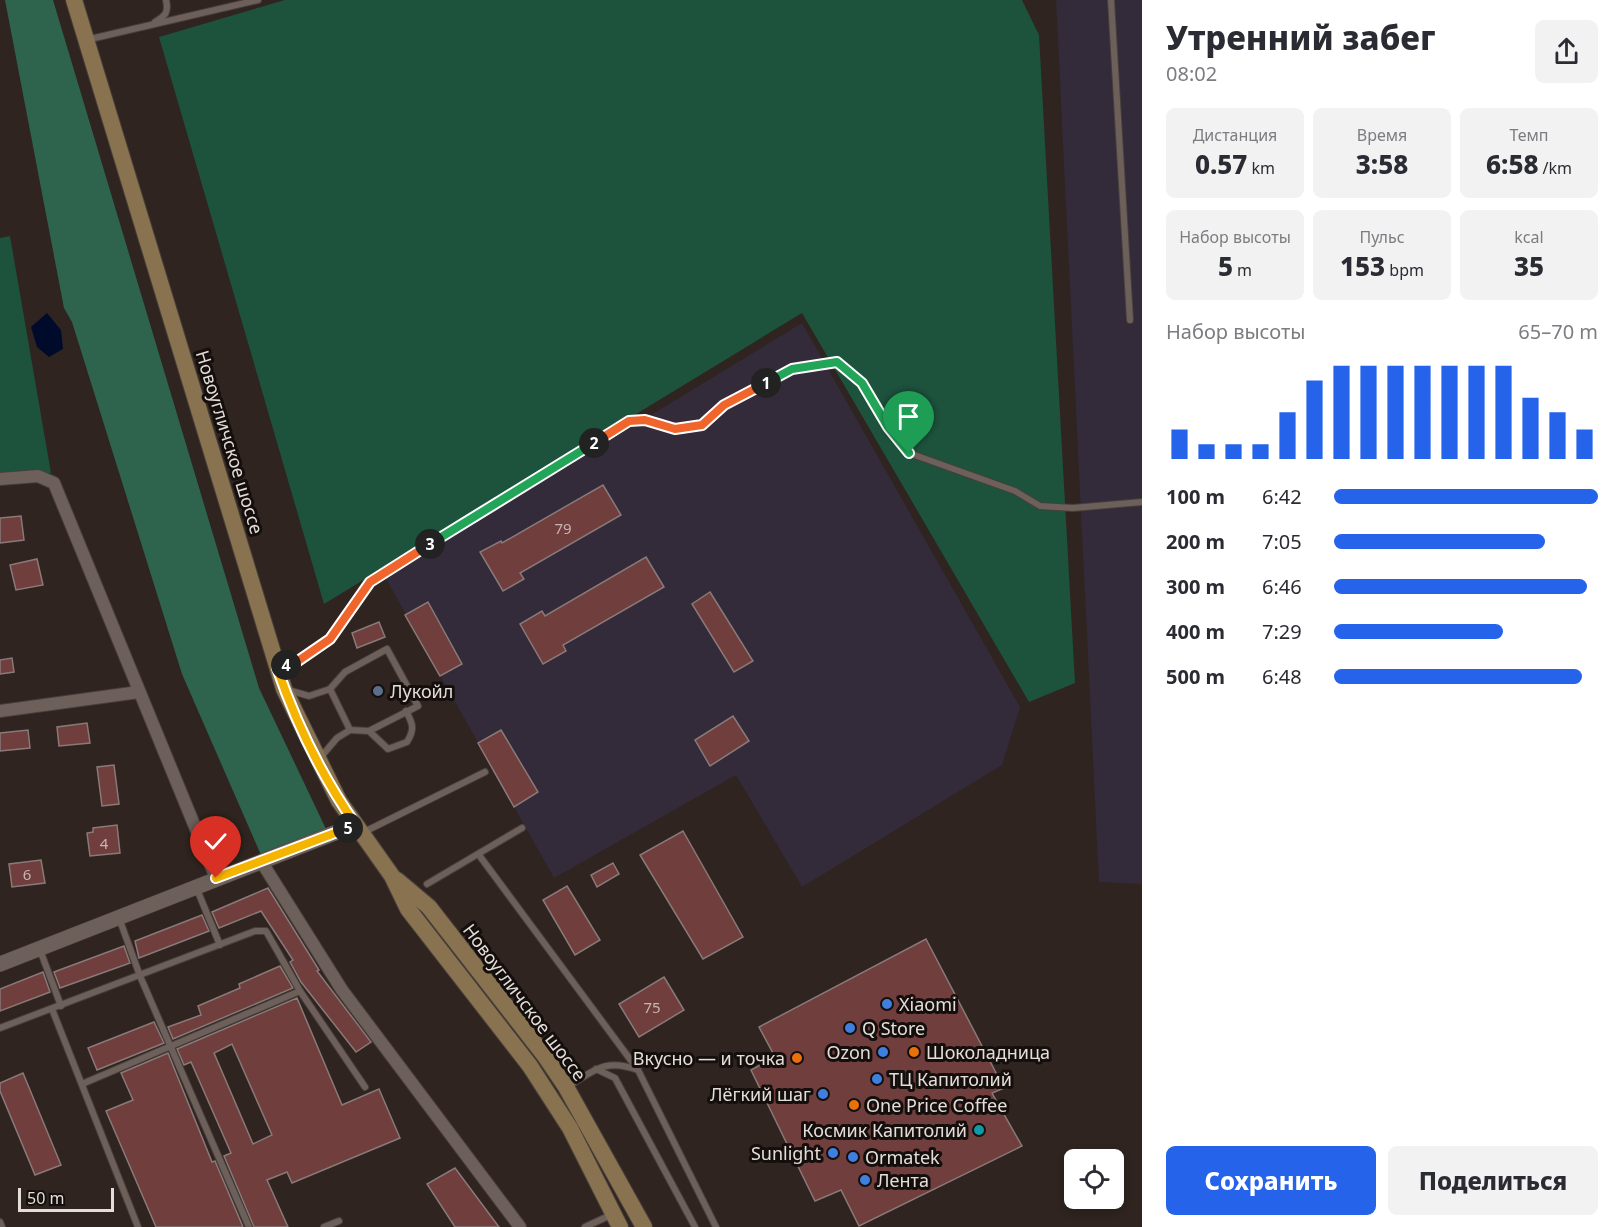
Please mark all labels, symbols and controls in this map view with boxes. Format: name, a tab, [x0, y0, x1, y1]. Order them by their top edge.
text: Утренний забег	[1166, 15, 1435, 60]
button: share	[1535, 20, 1598, 83]
text: 08:02	[1166, 60, 1217, 87]
text: Дистанция	[1193, 124, 1277, 146]
text: Время	[1357, 124, 1407, 146]
text: Темп	[1509, 124, 1549, 146]
text: 0.57	[1195, 146, 1247, 182]
text: 3:58	[1356, 146, 1408, 182]
text: 6:58	[1486, 146, 1538, 182]
text: km	[1247, 157, 1275, 179]
text: /km	[1538, 157, 1572, 179]
text: Набор высоты	[1179, 226, 1291, 248]
text: Пульс	[1359, 226, 1405, 248]
text: kcal	[1514, 226, 1544, 248]
text: 5	[1218, 248, 1233, 284]
text: 153	[1340, 248, 1385, 284]
text: 35	[1514, 248, 1544, 284]
text: m	[1233, 259, 1252, 281]
text: bpm	[1385, 259, 1424, 281]
text: Набор высоты	[1166, 318, 1305, 345]
text: 65–70 m	[1518, 318, 1598, 345]
street label: Новоугличское шоссе	[191, 347, 269, 537]
pin: 1	[751, 368, 781, 398]
text: 1	[761, 372, 771, 394]
pin	[883, 391, 934, 453]
icon: arrive	[892, 400, 925, 433]
pin: 2	[579, 428, 609, 458]
text: 2	[589, 432, 599, 454]
text: 100 m	[1166, 483, 1225, 510]
text: 6:42	[1262, 483, 1302, 510]
house number: 79	[554, 518, 572, 538]
text: 200 m	[1166, 528, 1225, 555]
text: 7:05	[1262, 528, 1302, 555]
pin: 3	[415, 529, 445, 559]
text: 3	[425, 533, 435, 555]
text: 300 m	[1166, 573, 1225, 600]
text: 6:46	[1262, 573, 1302, 600]
text: 400 m	[1166, 618, 1225, 645]
text: 7:29	[1262, 618, 1302, 645]
pin: 4	[271, 650, 301, 680]
text: 4	[281, 654, 291, 676]
text: 500 m	[1166, 663, 1225, 690]
text: 6:48	[1262, 663, 1302, 690]
place label: Лукойл	[390, 679, 453, 703]
marker: Лукойл	[371, 684, 385, 698]
pin: 5	[333, 813, 363, 843]
pin	[190, 816, 241, 878]
text: 5	[343, 817, 353, 839]
icon: check	[199, 825, 232, 858]
house number: 4	[100, 833, 109, 853]
house number: 6	[23, 864, 31, 884]
street label: Новоугличское шоссе	[458, 919, 592, 1085]
place label: Xiaomi	[899, 992, 957, 1016]
house number: 75	[643, 997, 661, 1017]
marker: Xiaomi	[880, 997, 894, 1011]
place label: Q Store	[862, 1016, 925, 1040]
marker: Q Store	[843, 1021, 857, 1035]
place label: Ozon	[826, 1040, 871, 1064]
place label: Шоколадница	[926, 1040, 1050, 1064]
marker: Ozon	[876, 1045, 890, 1059]
marker: Шоколадница	[907, 1045, 921, 1059]
place label: Вкусно — и точка	[633, 1046, 785, 1070]
marker: Вкусно — и точка	[790, 1051, 804, 1065]
place label: ТЦ Капитолий	[889, 1067, 1012, 1091]
marker: ТЦ Капитолий	[870, 1072, 884, 1086]
place label: Лёгкий шаг	[710, 1082, 811, 1106]
marker: Лёгкий шаг	[816, 1087, 830, 1101]
place label: One Price Coffee	[866, 1093, 1007, 1117]
marker: One Price Coffee	[847, 1098, 861, 1112]
place label: Космик Капитолий	[802, 1118, 967, 1142]
marker: Космик Капитолий	[972, 1123, 986, 1137]
place label: Sunlight	[751, 1141, 821, 1165]
place label: Ormatek	[865, 1145, 940, 1169]
marker: Sunlight	[826, 1146, 840, 1160]
button: Сохранить	[1166, 1146, 1376, 1215]
button: Поделиться	[1388, 1146, 1598, 1215]
map controls	[1064, 1149, 1124, 1209]
button: locate	[1064, 1149, 1124, 1209]
marker: Ormatek	[846, 1150, 860, 1164]
place label: Лента	[877, 1168, 929, 1192]
marker: Лента	[858, 1173, 872, 1187]
scale bar	[18, 1185, 114, 1212]
text: 50 m	[27, 1187, 64, 1209]

